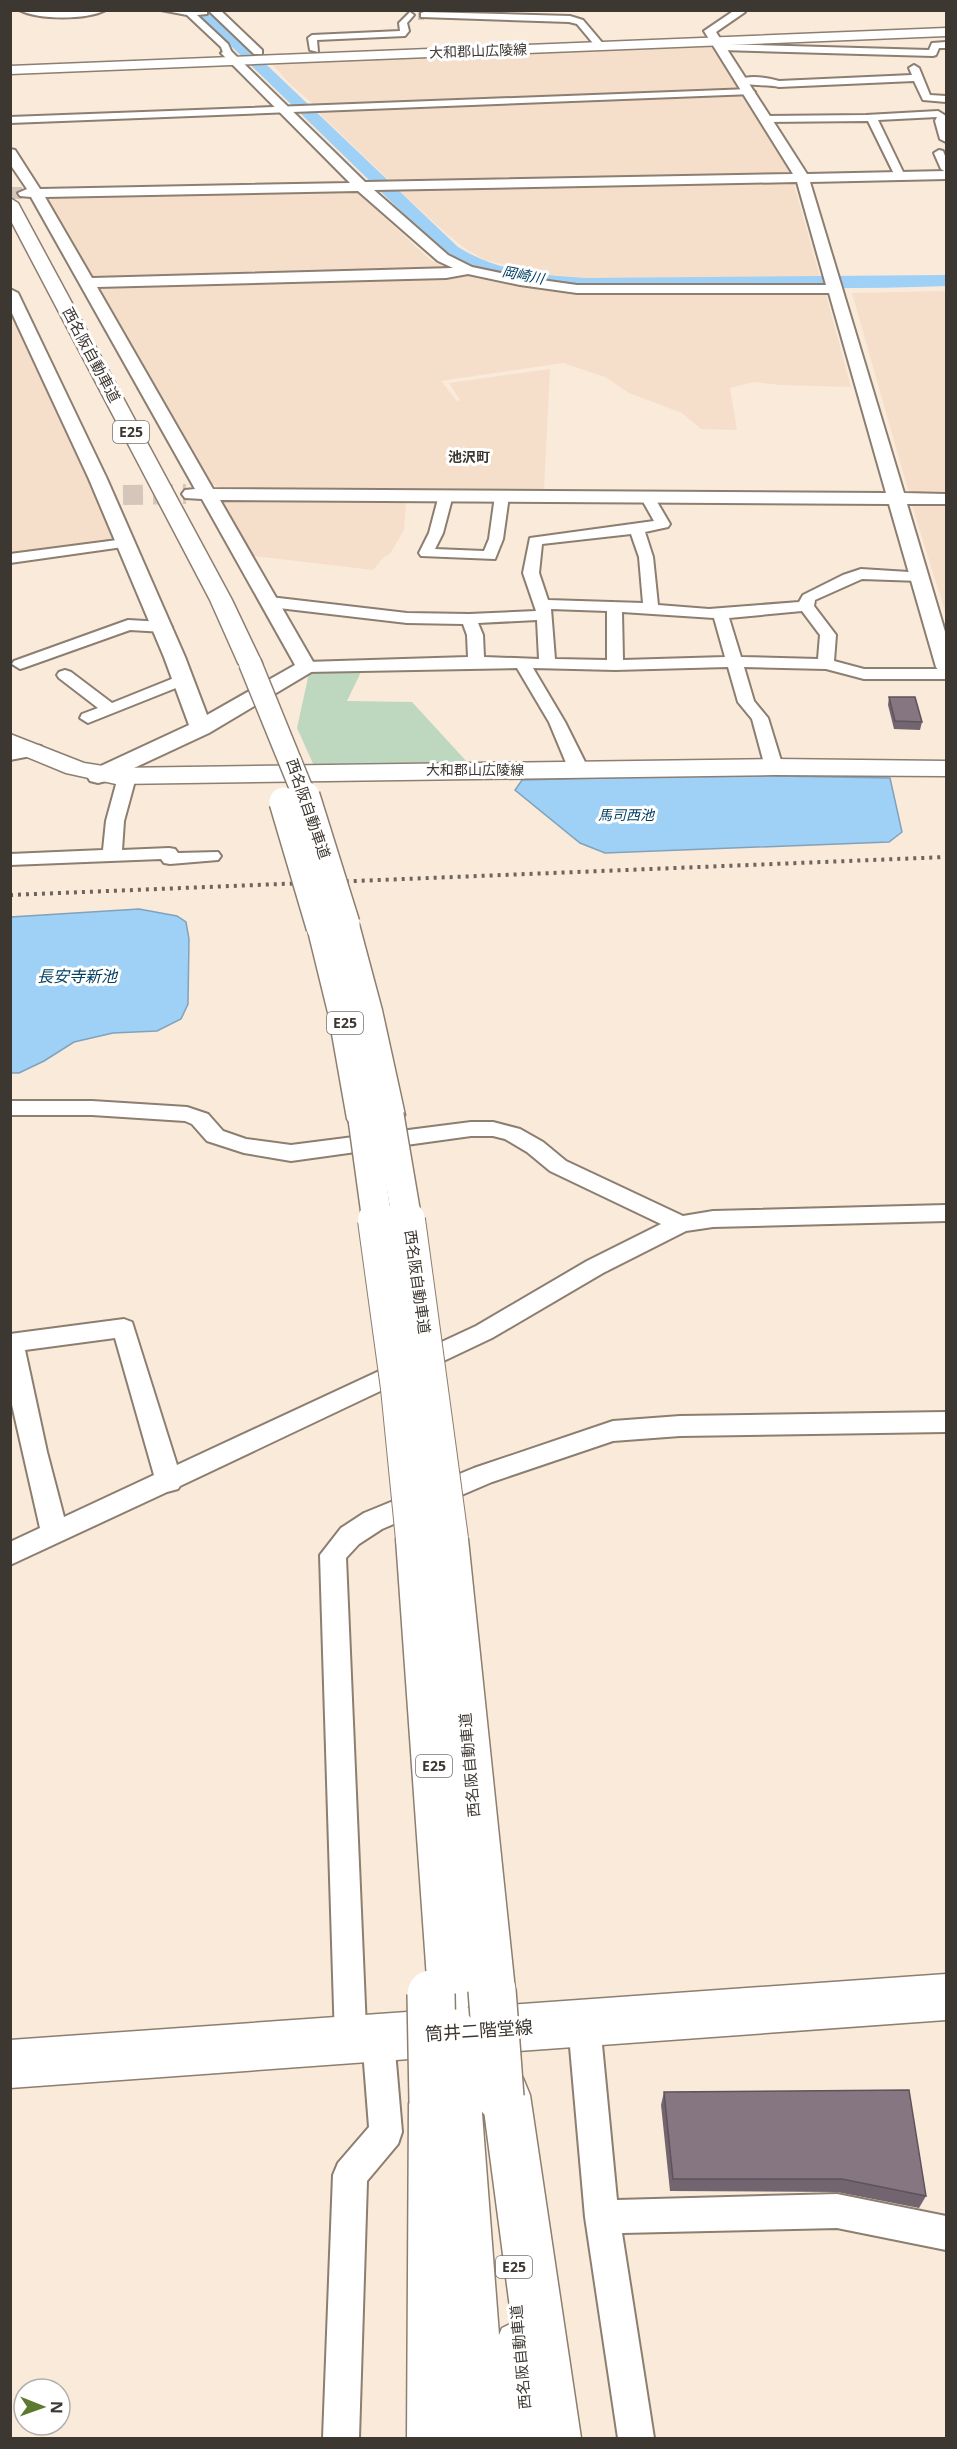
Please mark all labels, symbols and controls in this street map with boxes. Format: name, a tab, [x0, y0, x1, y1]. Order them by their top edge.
street label: 大和郡山広陵線	[429, 39, 527, 62]
water label: 岡崎川	[501, 261, 547, 288]
street label: 西名阪自動車道	[58, 303, 125, 406]
road number: E25	[113, 421, 149, 443]
district label: 池沢町	[448, 447, 490, 466]
street label: 西名阪自動車道	[282, 756, 335, 862]
street label: 大和郡山広陵線	[426, 760, 524, 779]
water label: 馬司西池	[598, 805, 656, 824]
water label: 長安寺新池	[37, 965, 119, 987]
road number: E25	[327, 1012, 363, 1034]
street label: 西名阪自動車道	[401, 1228, 435, 1335]
street label: 西名阪自動車道	[454, 1712, 484, 1818]
road number: E25	[416, 1755, 452, 1777]
street label: 筒井二階堂線	[424, 2014, 534, 2046]
road number: E25	[496, 2256, 532, 2278]
street label: 西名阪自動車道	[505, 2304, 535, 2410]
north arrow	[12, 2377, 72, 2437]
text: N	[46, 2401, 68, 2414]

